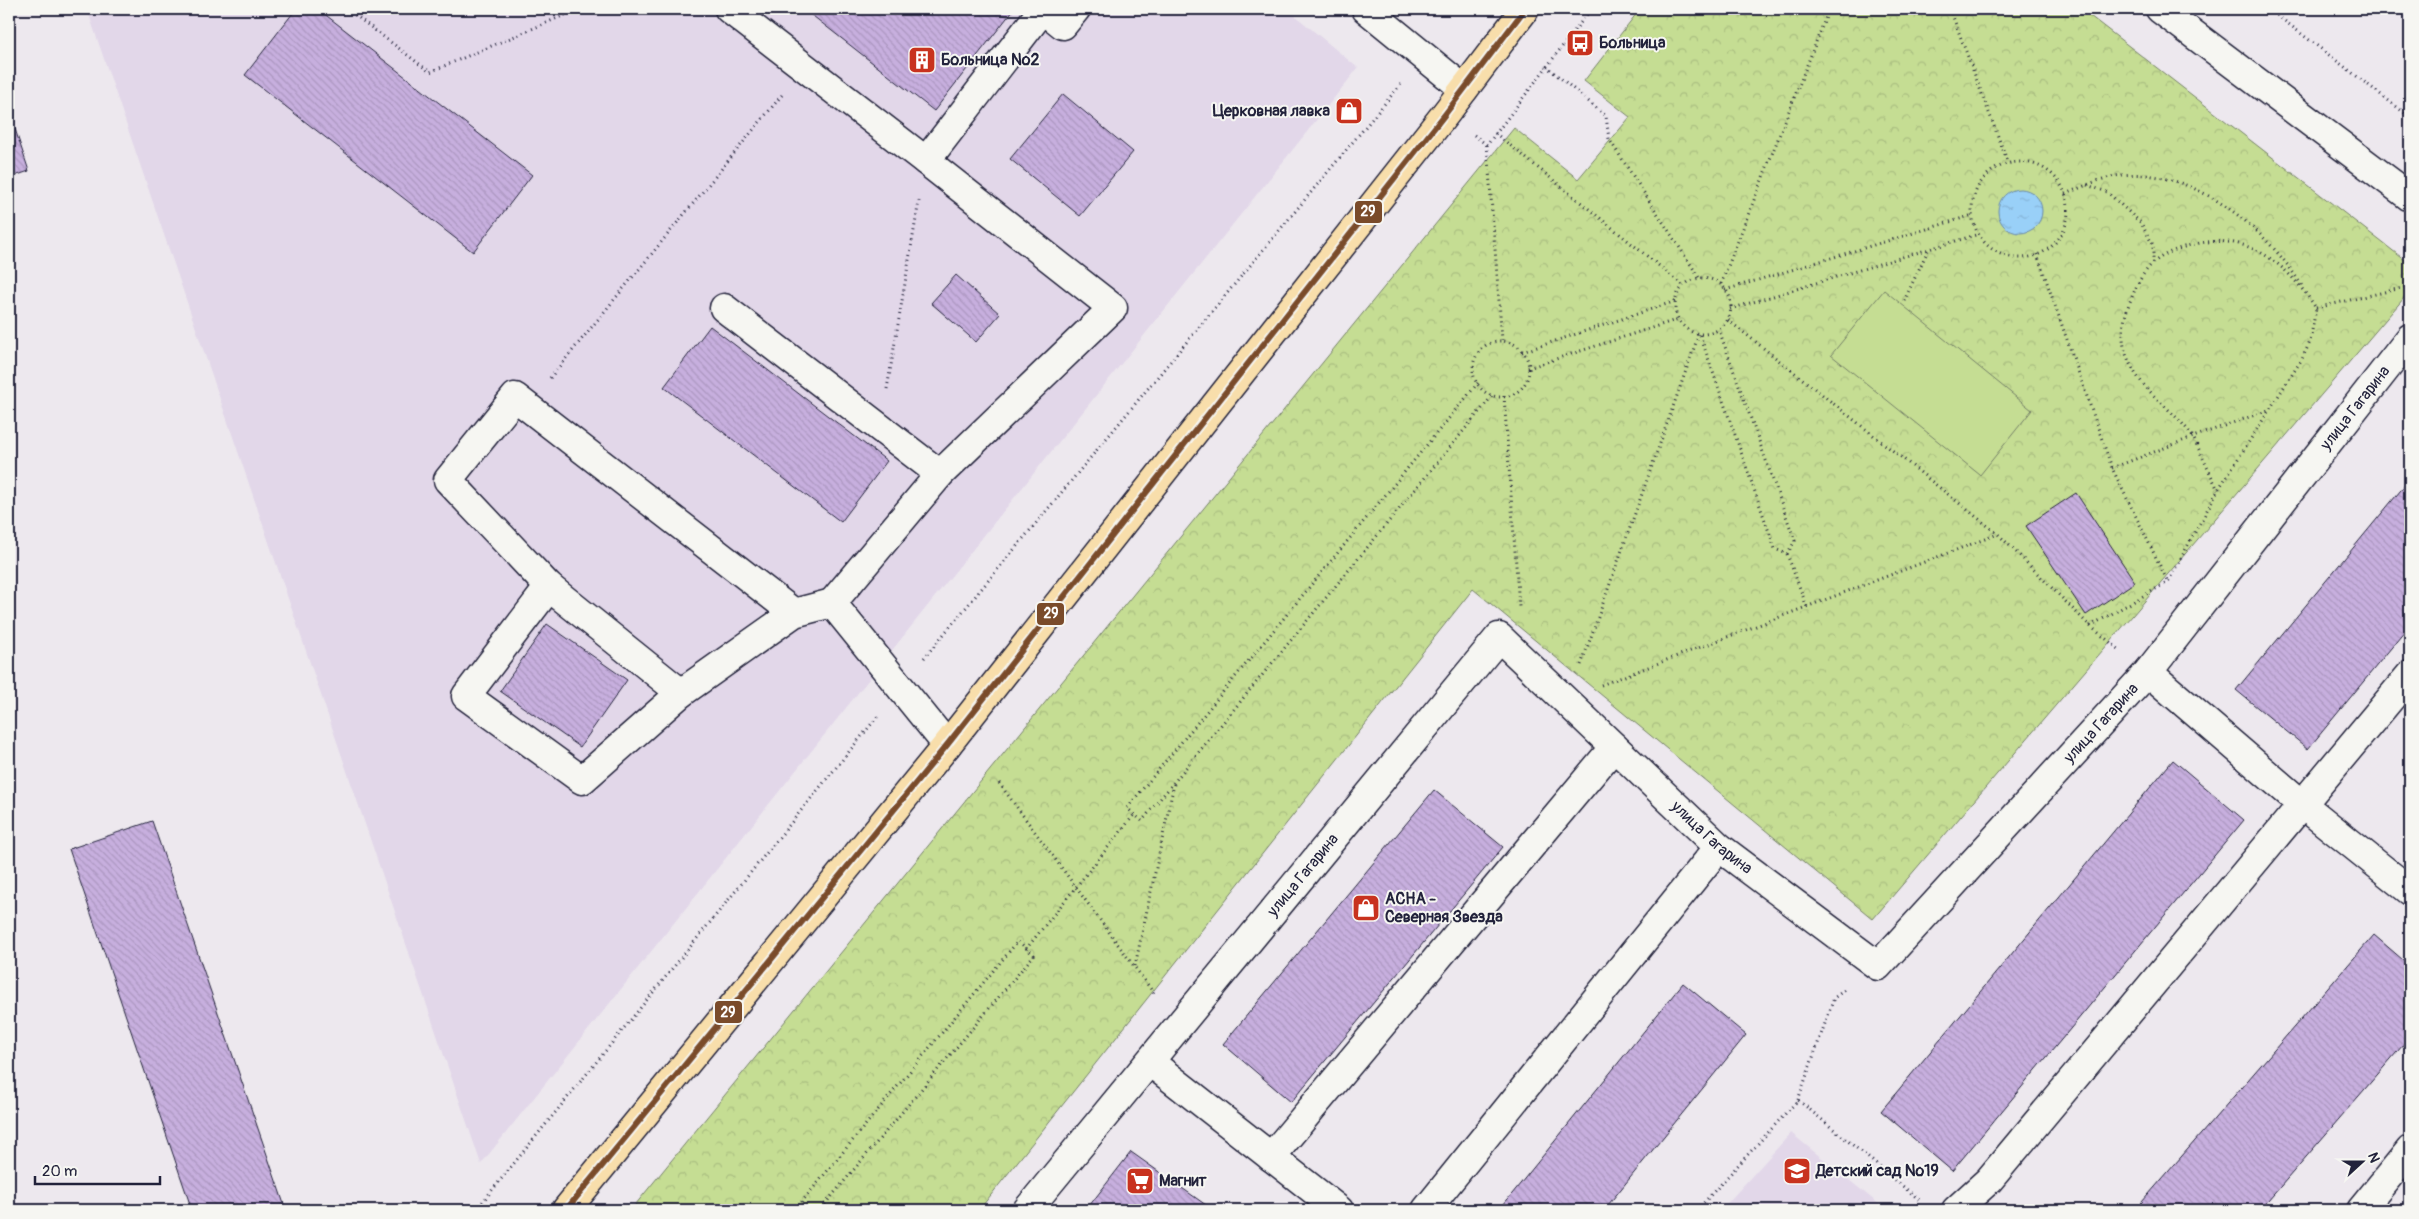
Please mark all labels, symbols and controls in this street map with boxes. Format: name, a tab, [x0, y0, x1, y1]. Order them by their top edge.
bus stop icon: Больница	[1565, 28, 1595, 58]
place label: Больница	[1599, 33, 1666, 53]
building icon: Больница №2	[907, 45, 937, 75]
place label: Больница №2	[941, 50, 1039, 70]
shop icon: Церковная лавка	[1334, 96, 1364, 126]
place label: Церковная лавка	[1213, 101, 1331, 121]
line badge: 29	[1354, 200, 1383, 224]
text: 29	[1360, 203, 1376, 220]
street label: улица Гагарина	[2315, 362, 2394, 455]
line badge: 29	[1036, 602, 1065, 626]
text: 29	[1043, 605, 1059, 622]
street label: улица Гагарина	[2059, 679, 2143, 768]
street label: улица Гагарина	[1666, 796, 1756, 879]
street label: улица Гагарина	[1262, 829, 1343, 921]
place label: АСНА - Северная Звезда	[1385, 889, 1503, 927]
shop icon: АСНА - Северная Звезда	[1351, 893, 1381, 923]
line badge: 29	[714, 1000, 743, 1024]
text: 29	[720, 1004, 736, 1021]
north arrow	[2336, 1136, 2386, 1186]
text: N	[2364, 1150, 2383, 1165]
scale bar	[35, 1154, 160, 1186]
school or university icon: Детский сад №19	[1782, 1156, 1812, 1186]
place label: Детский сад №19	[1815, 1161, 1939, 1181]
text: 20 m	[42, 1162, 77, 1181]
supermarket icon: Магнит	[1125, 1166, 1155, 1196]
place label: Магнит	[1159, 1171, 1208, 1191]

